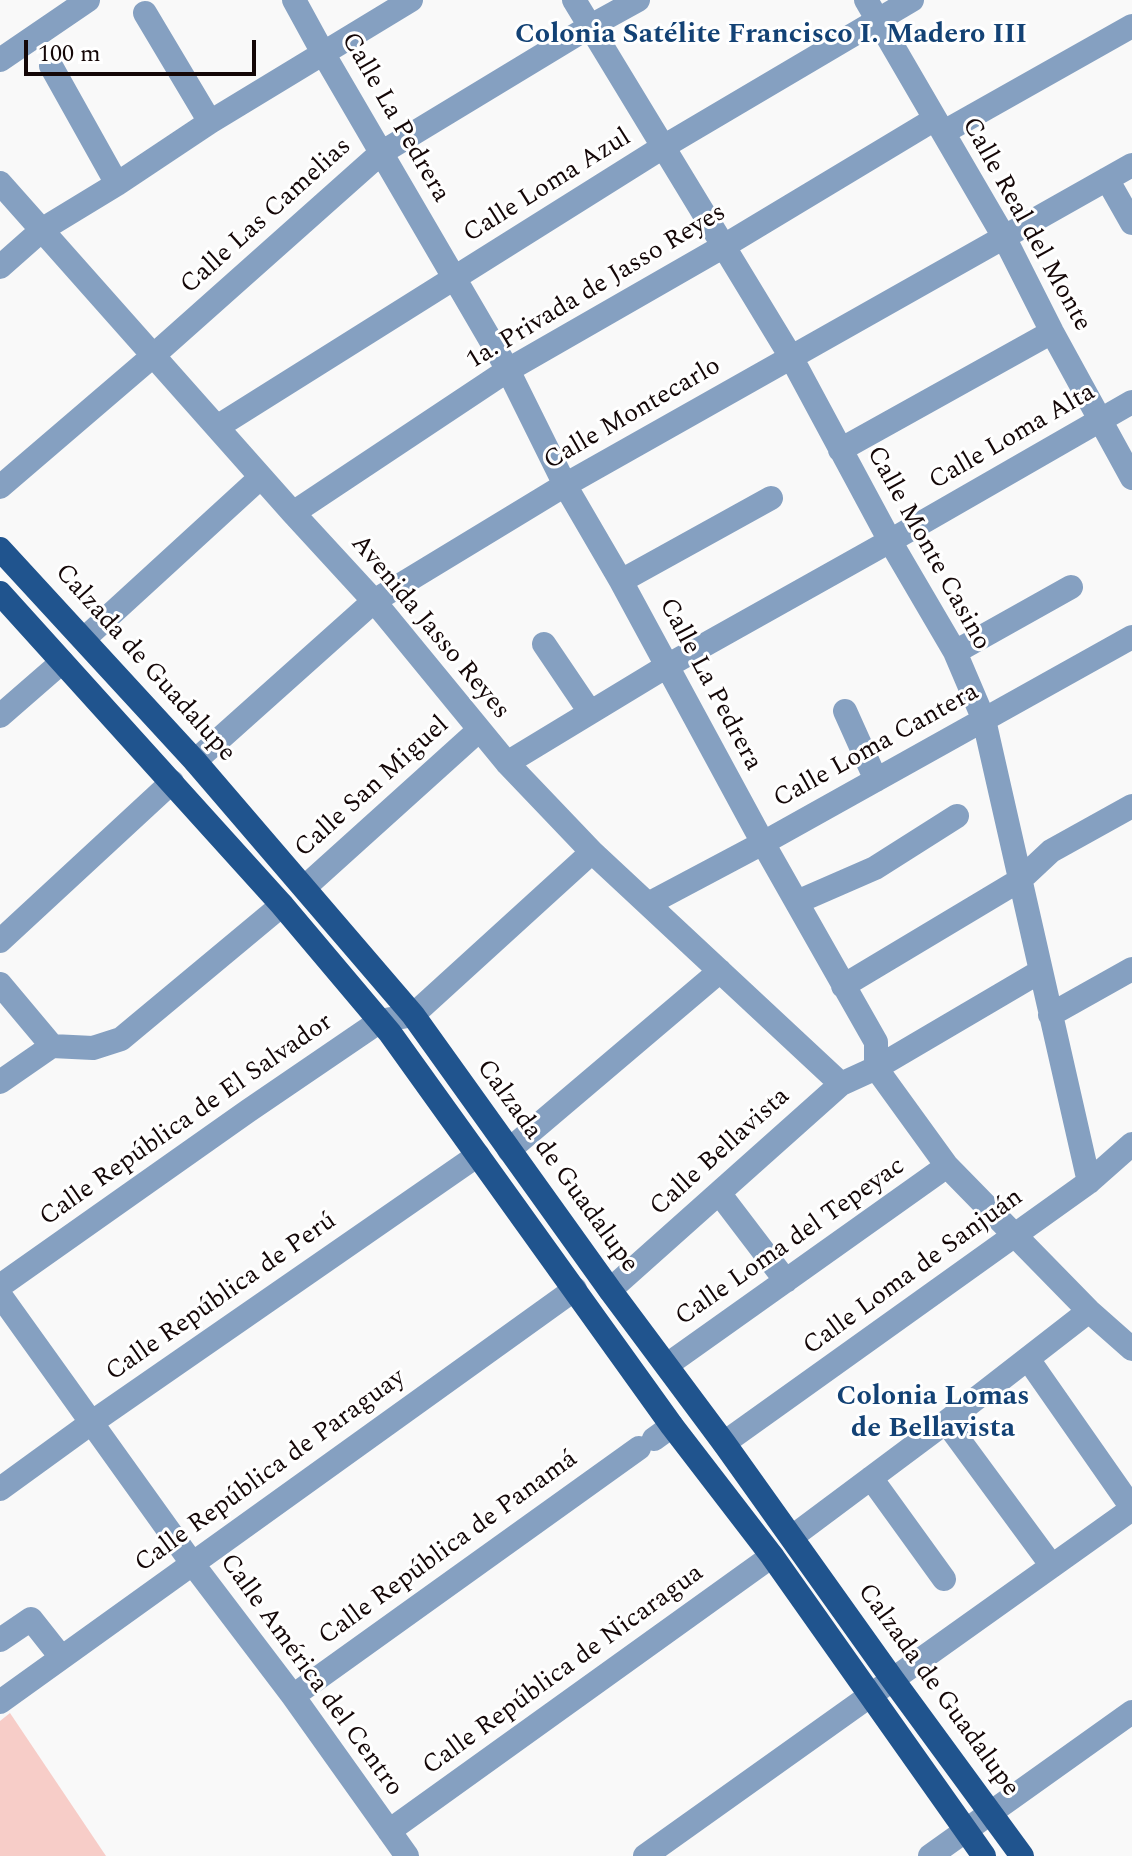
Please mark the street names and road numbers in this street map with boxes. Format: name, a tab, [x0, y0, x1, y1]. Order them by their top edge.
street label: Calle La Pedrera	[333, 28, 455, 208]
street label: Calle Real del Monte	[953, 113, 1097, 337]
street label: Calle Loma Azul	[459, 123, 637, 251]
street label: Calle Las Camelias	[175, 132, 359, 302]
street label: 1a. Privada de Jasso Reyes	[462, 198, 732, 378]
street label: Calle Montecarlo	[539, 352, 727, 478]
street label: Calle Loma Alta	[924, 378, 1102, 498]
street label: Calle Monte Casino	[858, 442, 996, 656]
street label: Avenida Jasso Reyes	[343, 529, 515, 727]
street label: Calzada de Guadalupe	[47, 559, 241, 769]
street label: Calle La Pedrera	[650, 593, 768, 777]
street label: Calle Loma Cantera	[769, 678, 985, 816]
street label: Calle San Miguel	[290, 711, 456, 865]
street label: Calle República de El Salvador	[35, 1008, 339, 1234]
street label: Calzada de Guadalupe	[468, 1054, 644, 1280]
street label: Calle Bellavista	[645, 1082, 797, 1224]
street label: Calle Loma del Tepeyac	[670, 1152, 912, 1334]
street label: Calle Loma de Sanjuán	[798, 1183, 1030, 1363]
street label: Calle República de Perú	[101, 1207, 343, 1389]
street label: Calle República de Paraguay	[130, 1363, 412, 1581]
street label: Calle República de Panamá	[314, 1445, 584, 1653]
street label: Calle América del Centro	[212, 1549, 408, 1803]
street label: Calle República de Nicaragua	[418, 1559, 710, 1783]
street label: Calzada de Guadalupe	[849, 1578, 1025, 1804]

